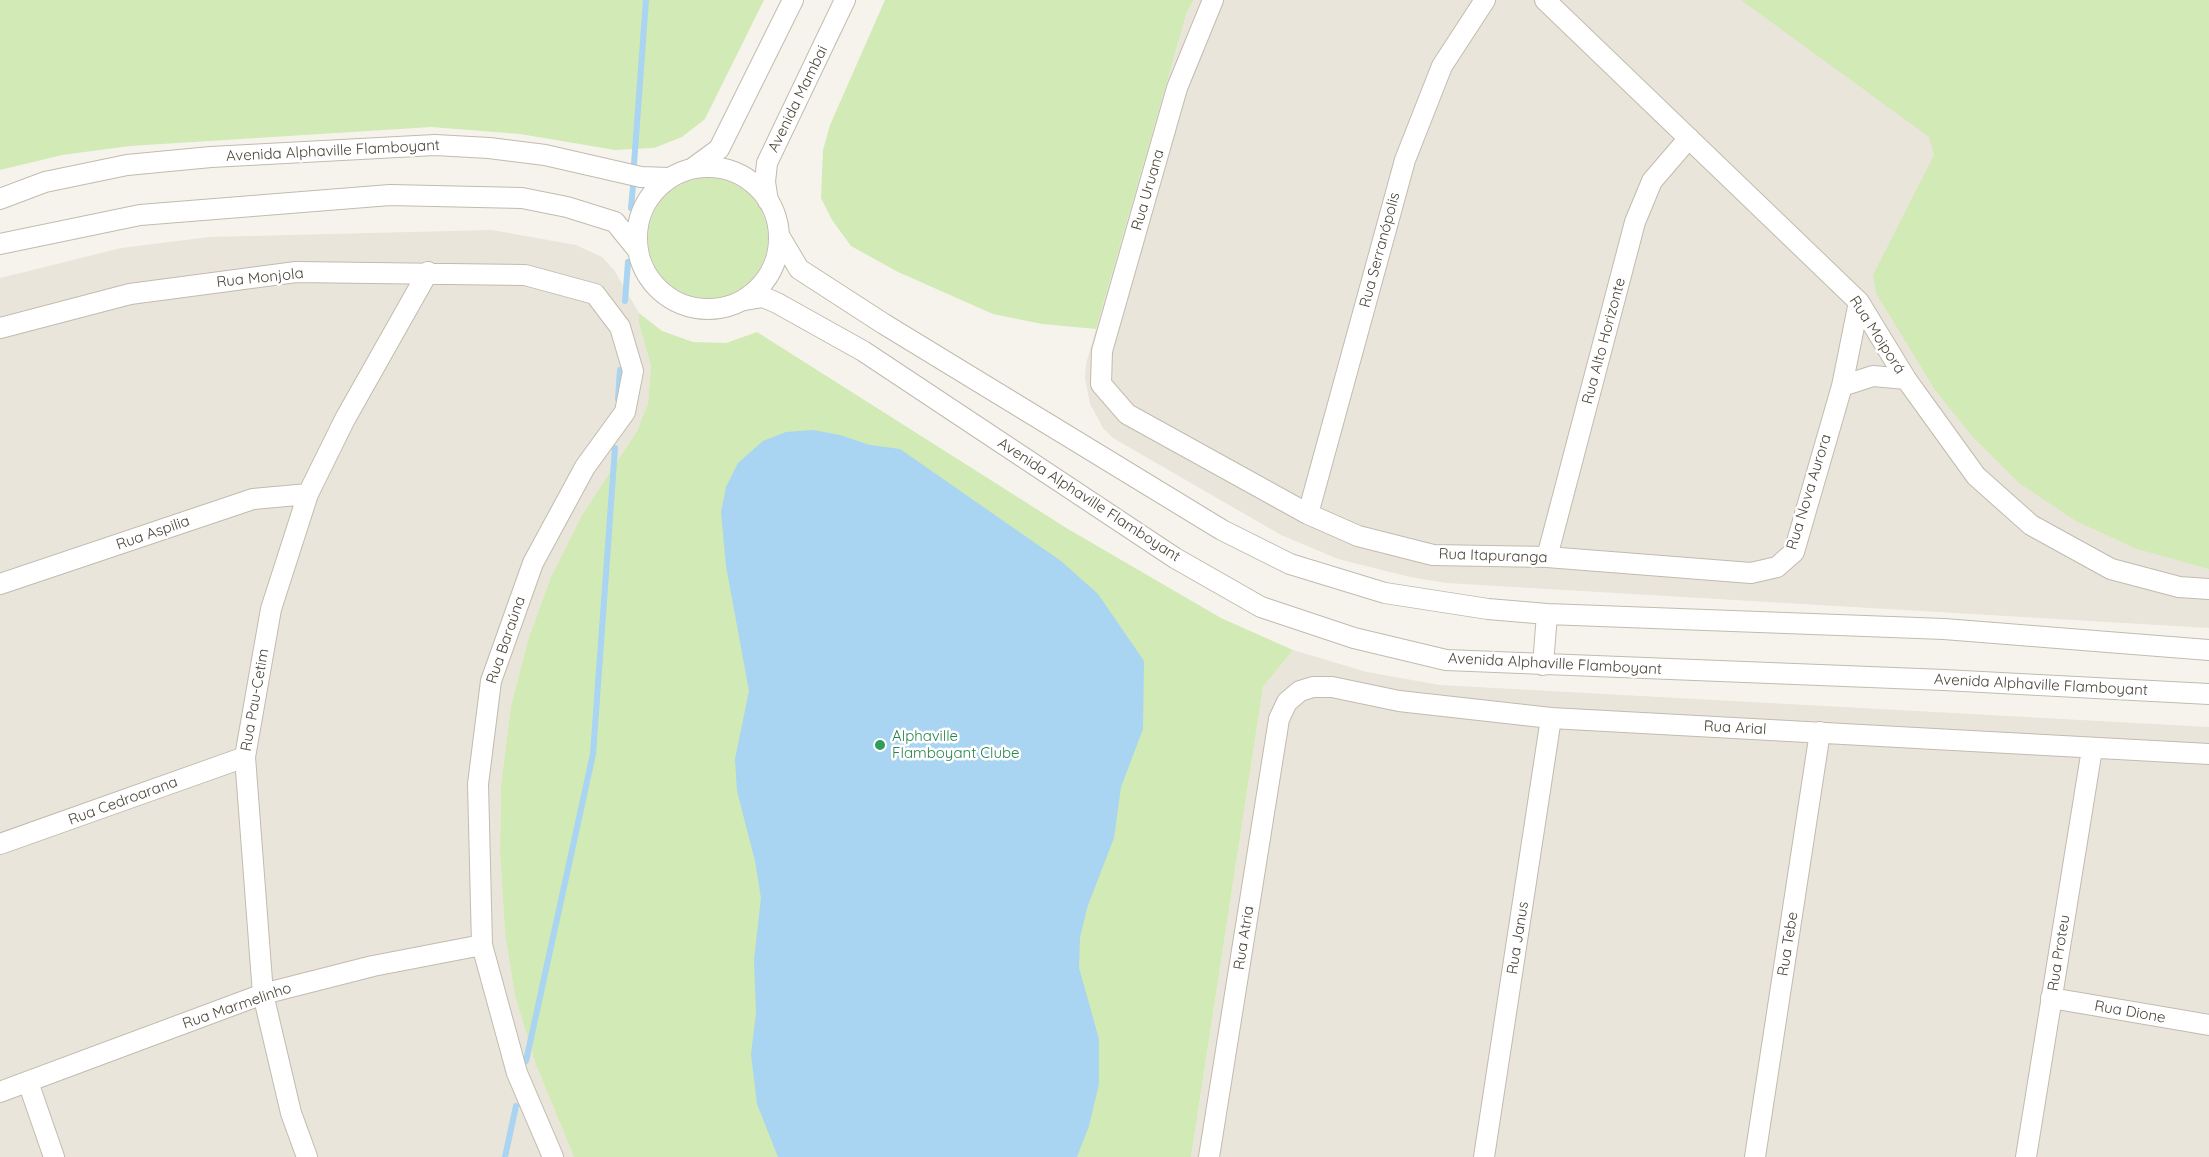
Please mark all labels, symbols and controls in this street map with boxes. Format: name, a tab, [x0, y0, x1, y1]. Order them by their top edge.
street label: Avenida Mambai	[764, 43, 832, 155]
street label: Avenida Alphaville Flamboyant	[226, 136, 440, 166]
street label: Rua Uruana	[1128, 147, 1168, 233]
street label: Rua Serranópolis	[1356, 190, 1404, 310]
street label: Rua Monjola	[216, 264, 304, 292]
street label: Rua Alto Horizonte	[1578, 276, 1630, 406]
street label: Rua Moiporá	[1845, 293, 1909, 377]
street label: Rua Nova Aurora	[1783, 432, 1835, 552]
street label: Avenida Alphaville Flamboyant	[994, 434, 1184, 566]
street label: Rua Aspilia	[114, 512, 192, 554]
street label: Rua Itapuranga	[1438, 545, 1548, 567]
street label: Rua Baraúna	[483, 594, 529, 686]
street label: Rua Pau-Cetim	[237, 647, 273, 753]
street label: Avenida Alphaville Flamboyant	[1448, 649, 1662, 679]
street label: Avenida Alphaville Flamboyant	[1934, 670, 2148, 700]
street label: Rua Arial	[1703, 717, 1767, 739]
place label: Alphaville Flamboyant Clube	[892, 727, 1020, 762]
marker: Alphaville Flamboyant Clube	[873, 738, 887, 752]
street label: Rua Cedroarana	[66, 773, 180, 829]
street label: Rua Janus	[1503, 900, 1533, 976]
street label: Rua Atria	[1230, 905, 1258, 971]
street label: Rua Tebe	[1774, 911, 1802, 977]
street label: Rua Proteu	[2044, 914, 2074, 992]
street label: Rua Marmelinho	[180, 979, 294, 1033]
street label: Rua Dione	[2093, 997, 2167, 1027]

